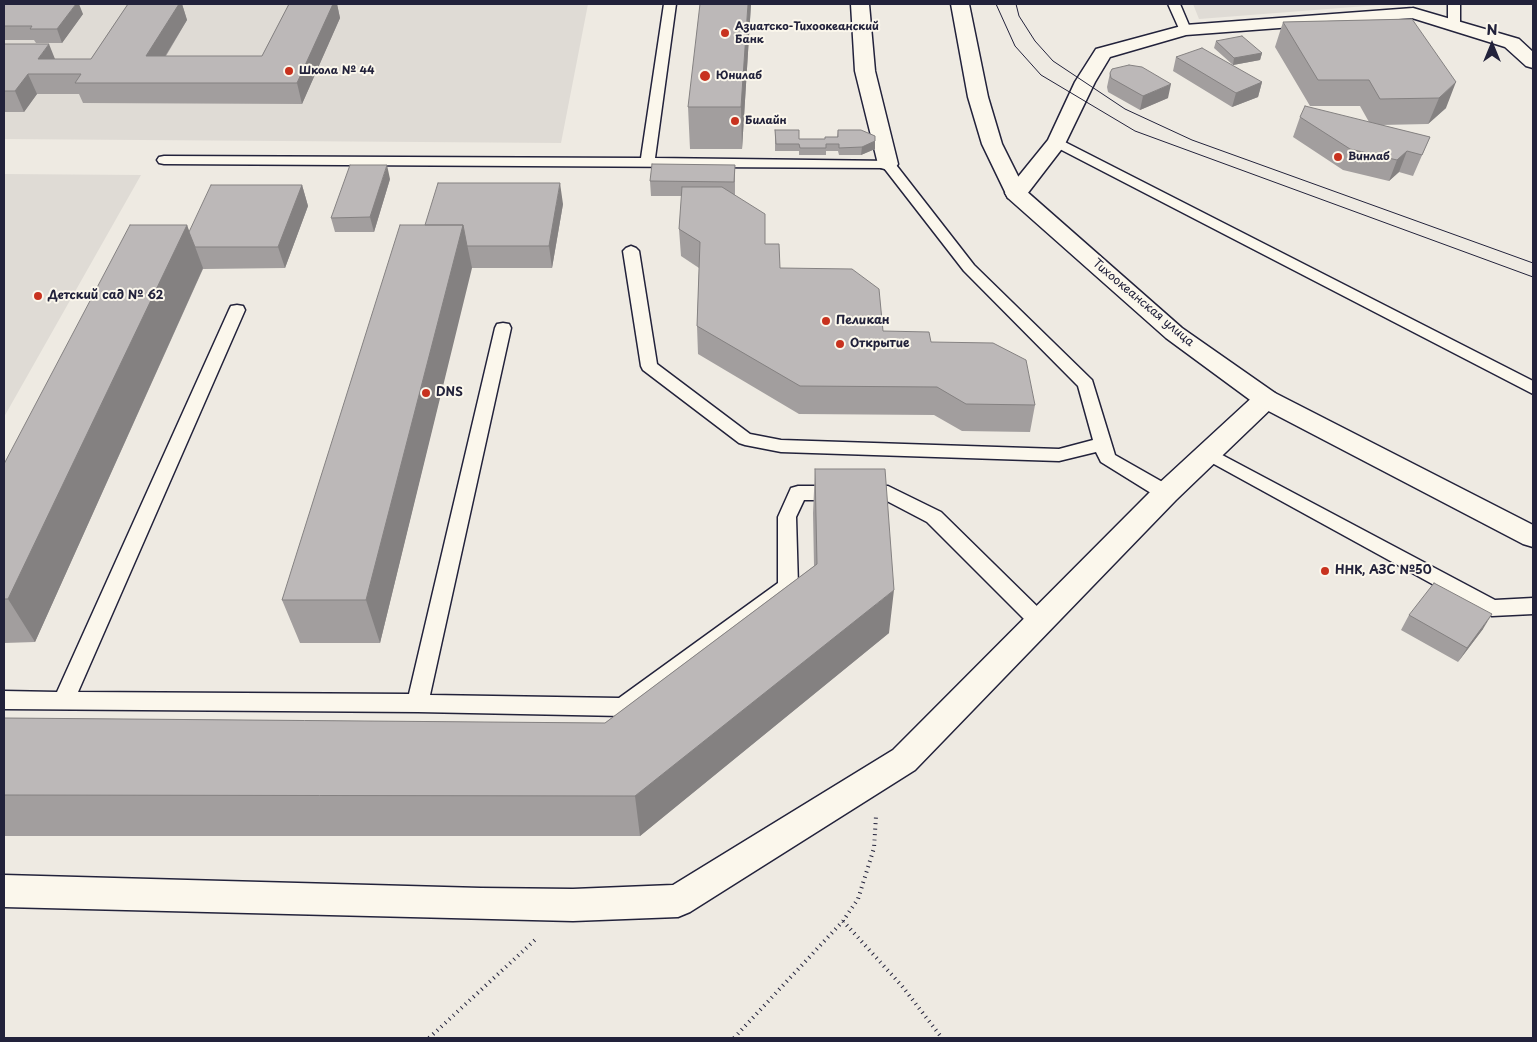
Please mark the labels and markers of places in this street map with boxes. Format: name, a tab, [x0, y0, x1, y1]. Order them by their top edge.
place label: Азиатско-Тихоокеанский Банк	[735, 20, 879, 46]
marker: Азиатско-Тихоокеанский Банк	[719, 27, 731, 39]
place label: Школа № 44	[299, 64, 375, 78]
marker: Школа № 44	[283, 65, 295, 77]
marker: Юнилаб	[698, 69, 712, 83]
place label: Юнилаб	[716, 69, 762, 83]
place label: Билайн	[745, 114, 787, 128]
marker: Билайн	[729, 115, 741, 127]
place label: Винлаб	[1348, 150, 1390, 164]
marker: Винлаб	[1332, 151, 1344, 163]
place label: Детский сад № 62	[48, 289, 163, 303]
marker: Детский сад № 62	[32, 290, 44, 302]
place label: Пеликан	[836, 314, 890, 328]
marker: Пеликан	[820, 315, 832, 327]
place label: Открытие	[850, 337, 910, 351]
marker: Открытие	[834, 338, 846, 350]
place label: DNS	[436, 386, 463, 400]
marker: DNS	[420, 387, 432, 399]
place label: ННК, АЗС №50	[1335, 564, 1432, 578]
marker: ННК, АЗС №50	[1319, 565, 1331, 577]

